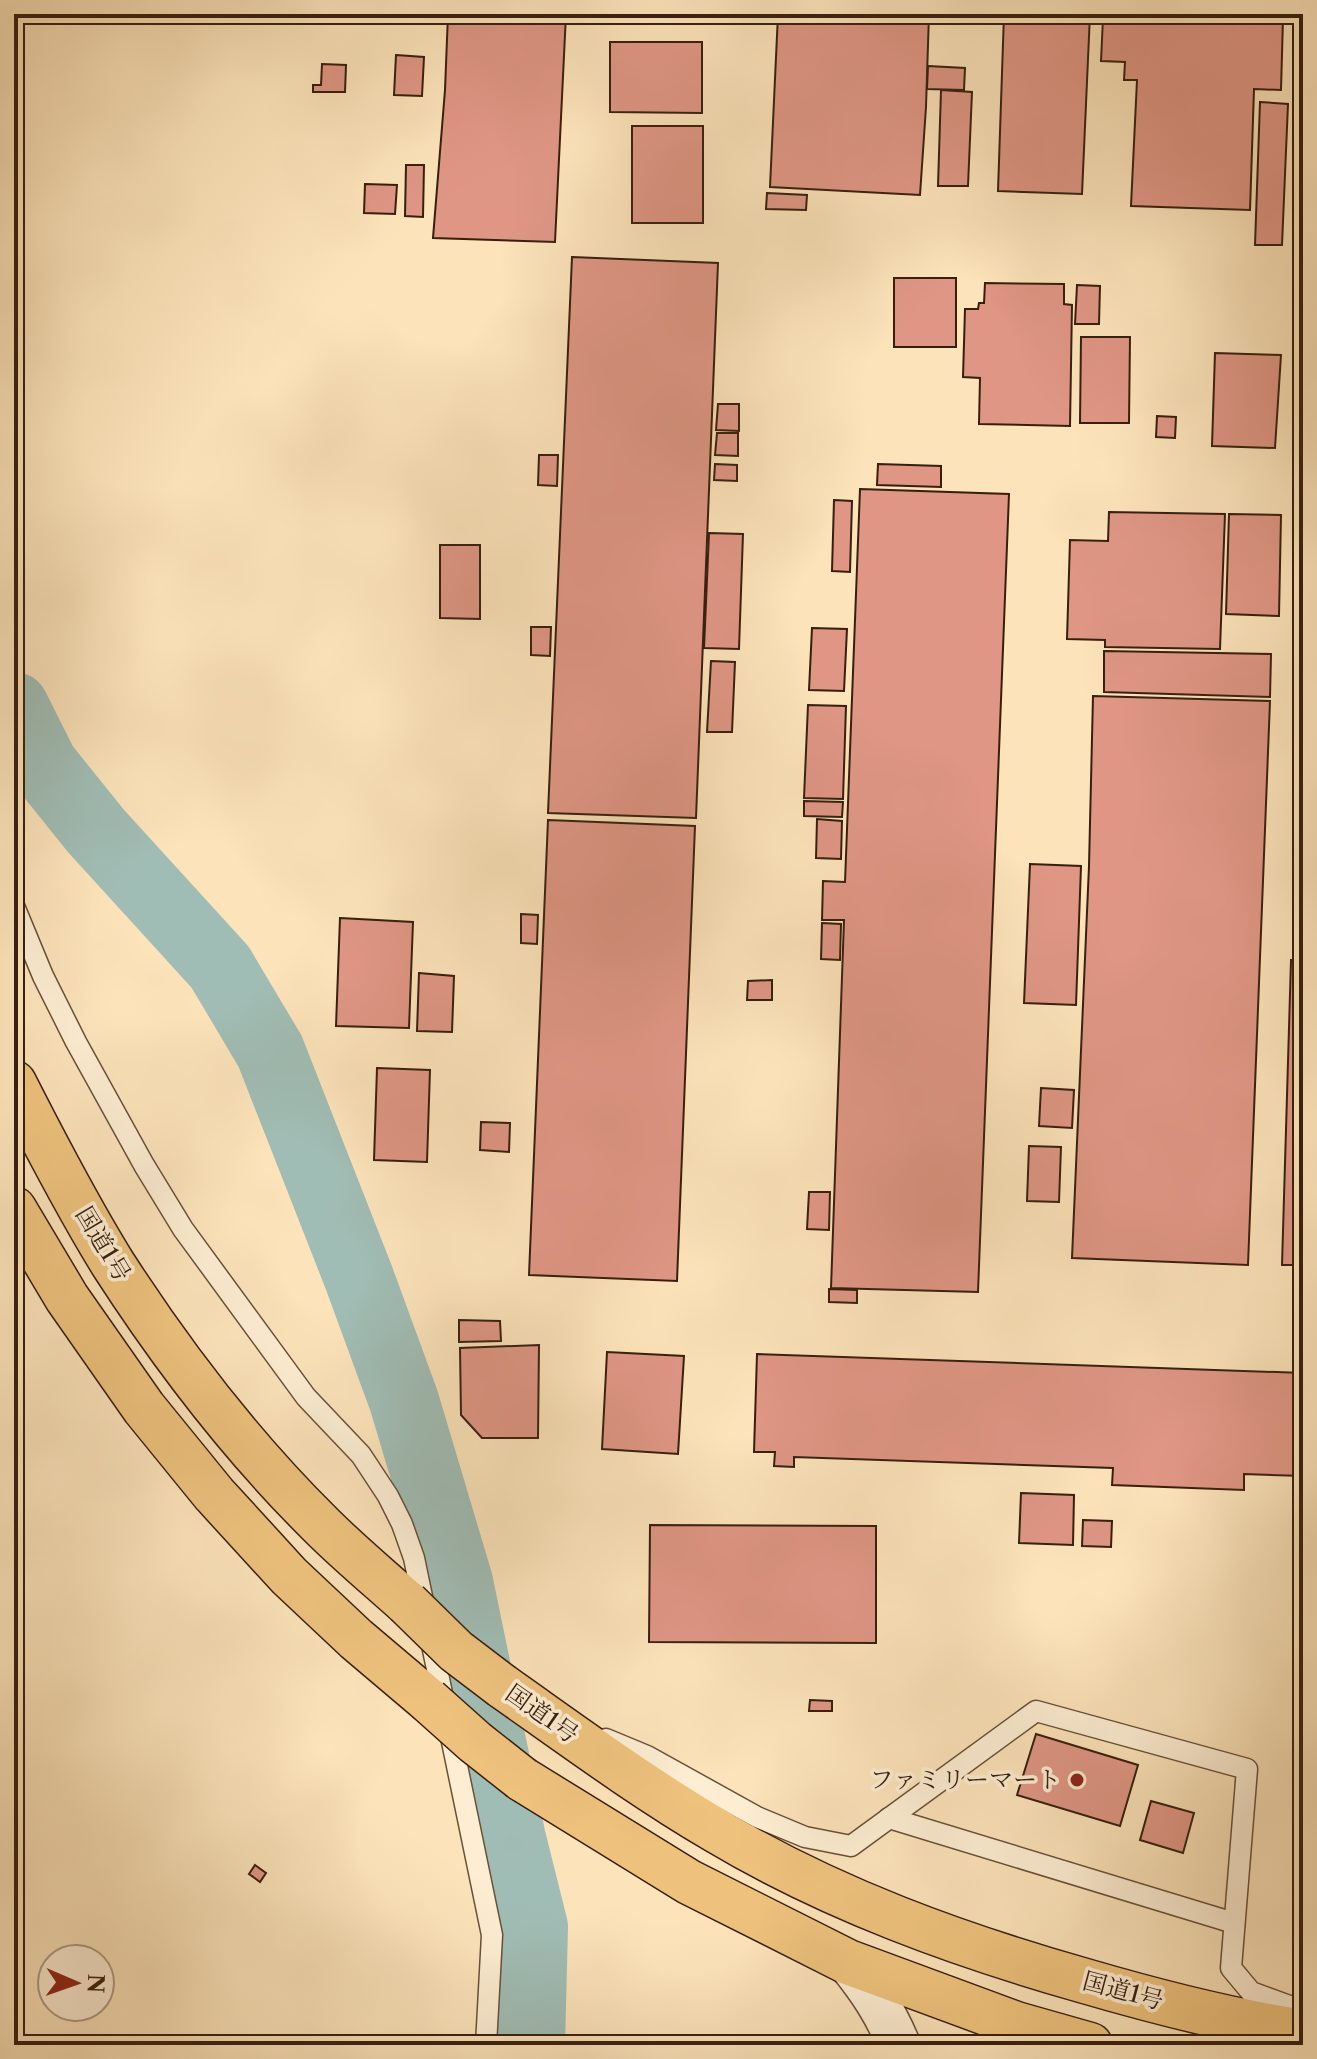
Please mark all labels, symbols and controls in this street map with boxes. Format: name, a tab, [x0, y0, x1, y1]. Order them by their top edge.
street label: 国道1号	[70, 1201, 137, 1286]
street label: 国道1号	[500, 1678, 584, 1749]
place label: ファミリーマート	[869, 1765, 1061, 1794]
marker: ファミリーマート	[1068, 1771, 1086, 1789]
north arrow	[36, 1943, 116, 2023]
street label: 国道1号	[1080, 1966, 1167, 2015]
text: N	[82, 1974, 109, 1994]

